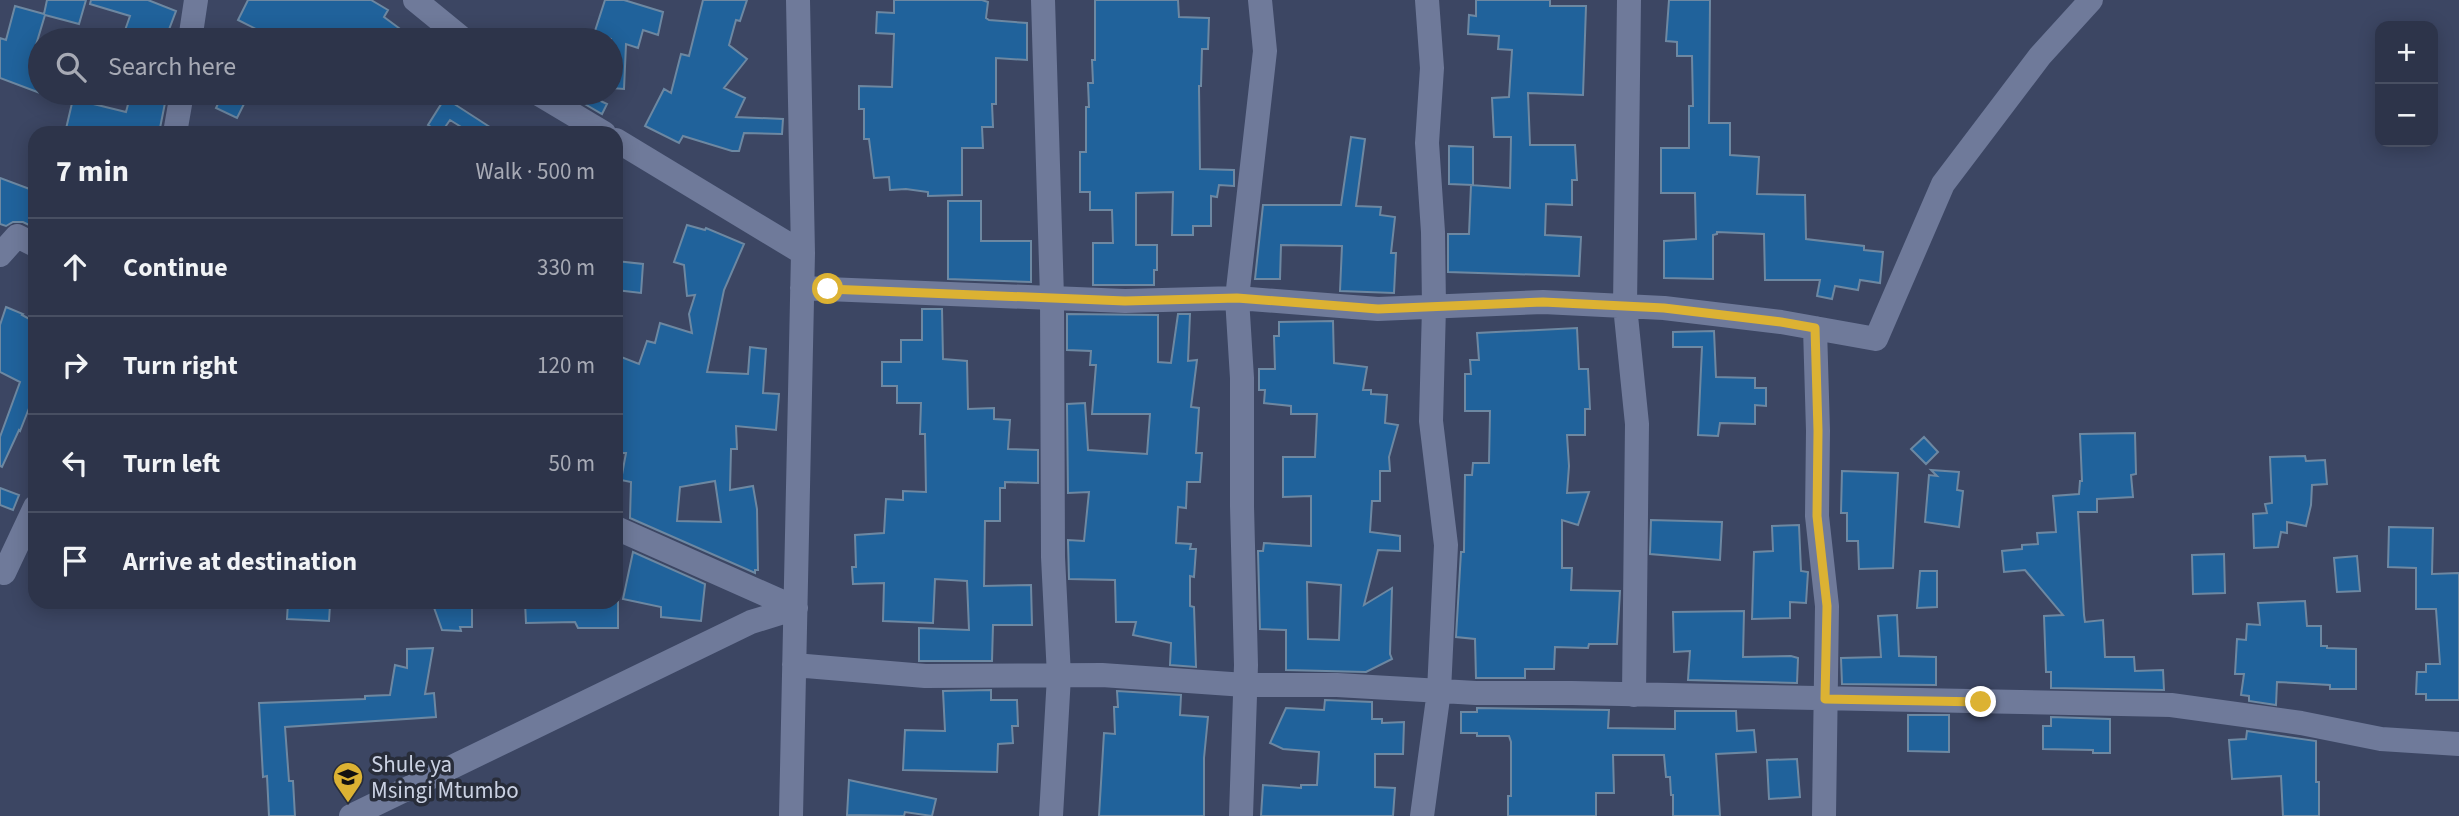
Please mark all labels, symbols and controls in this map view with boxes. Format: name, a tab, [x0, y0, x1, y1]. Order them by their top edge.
map controls	[2375, 21, 2438, 147]
button: +	[2375, 21, 2438, 84]
search box	[28, 28, 623, 105]
icon: search	[52, 48, 90, 86]
text: Search here	[108, 48, 236, 85]
button: −	[2375, 84, 2438, 147]
text: 7 min	[56, 150, 129, 193]
text: Walk · 500 m	[476, 155, 595, 188]
icon: ahead	[56, 248, 94, 286]
text: Continue	[123, 249, 228, 286]
text: 330 m	[537, 251, 595, 284]
route start	[812, 273, 843, 304]
icon: right	[56, 346, 94, 384]
text: Turn right	[123, 347, 238, 384]
text: 120 m	[537, 349, 595, 382]
icon: left	[56, 444, 94, 482]
text: Turn left	[123, 445, 220, 482]
text: 50 m	[548, 447, 595, 480]
icon: arrive	[56, 542, 94, 580]
text: Arrive at destination	[123, 543, 357, 580]
route end	[1965, 686, 1996, 717]
place label: Shule ya Msingi Mtumbo	[371, 748, 519, 807]
school or university icon: Shule ya Msingi Mtumbo	[331, 760, 365, 804]

